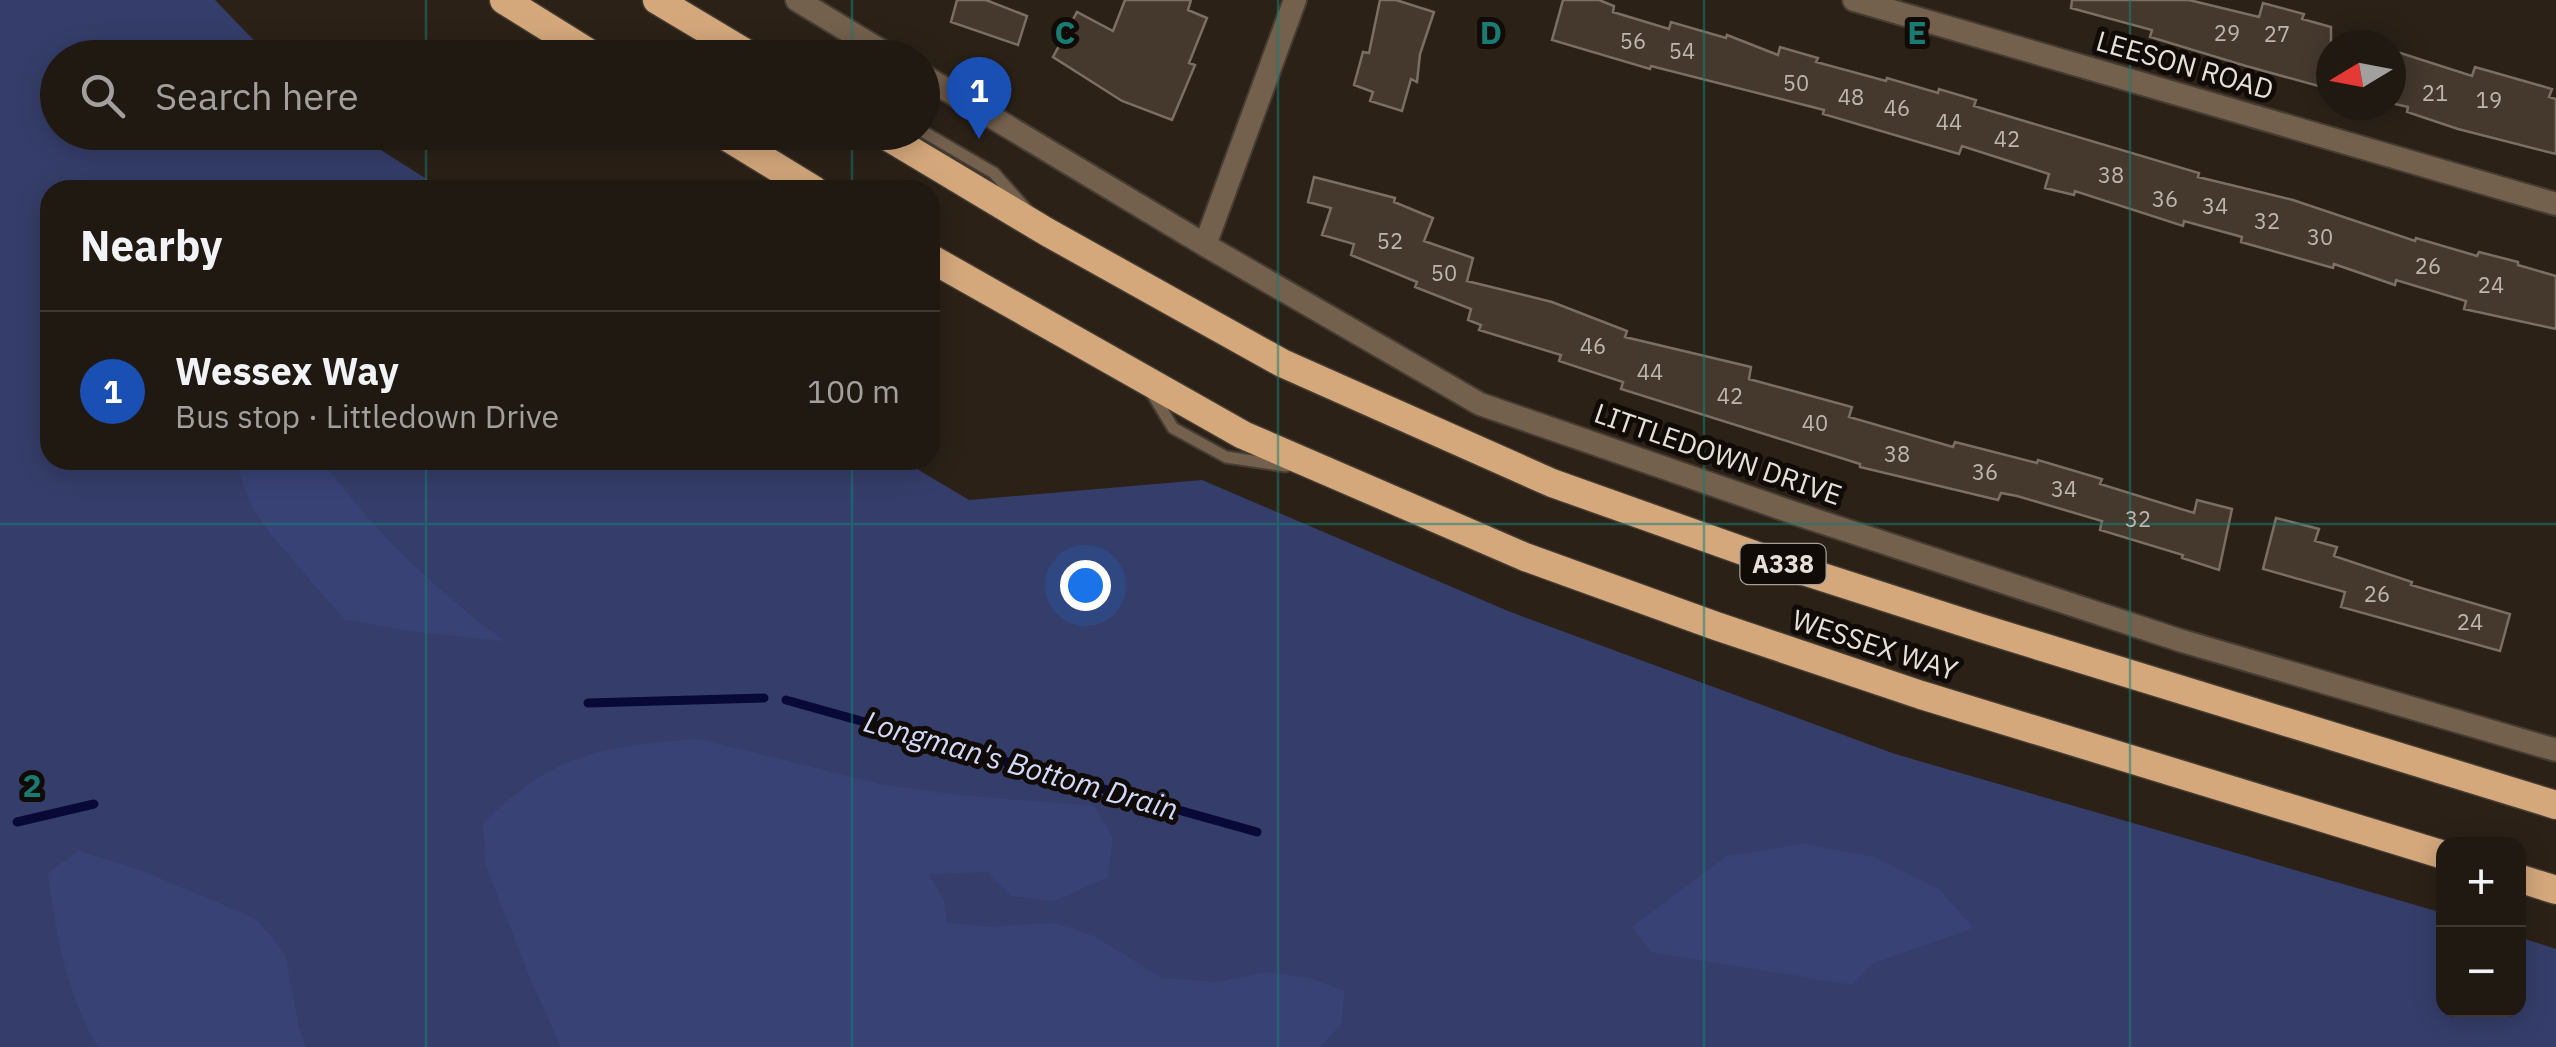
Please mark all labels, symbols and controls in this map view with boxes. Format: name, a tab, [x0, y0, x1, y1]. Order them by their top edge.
text: C	[1055, 11, 1075, 53]
text: D	[1480, 11, 1502, 53]
text: E	[1907, 11, 1927, 53]
house number: 29	[2214, 18, 2240, 47]
house number: 27	[2264, 19, 2290, 48]
street label: LEESON ROAD	[2092, 22, 2278, 108]
house number: 56	[1620, 26, 1646, 55]
north arrow	[2316, 30, 2406, 120]
house number: 54	[1669, 36, 1695, 65]
search box	[40, 40, 940, 150]
pin: 1	[946, 56, 1012, 139]
icon: search	[75, 68, 130, 123]
house number: 50	[1783, 68, 1809, 97]
text: Search here	[155, 71, 359, 120]
house number: 21	[2422, 78, 2448, 107]
house number: 48	[1838, 82, 1864, 111]
house number: 19	[2476, 85, 2502, 114]
house number: 46	[1884, 93, 1910, 122]
house number: 44	[1936, 107, 1962, 136]
house number: 42	[1994, 124, 2020, 153]
house number: 38	[2098, 160, 2124, 189]
house number: 36	[2152, 184, 2178, 213]
house number: 34	[2202, 191, 2228, 220]
house number: 32	[2254, 206, 2280, 235]
text: Nearby	[80, 218, 222, 273]
house number: 30	[2307, 222, 2333, 251]
house number: 52	[1377, 226, 1403, 255]
house number: 26	[2415, 251, 2441, 280]
house number: 50	[1431, 258, 1457, 287]
house number: 24	[2478, 270, 2504, 299]
house number: 46	[1580, 331, 1606, 360]
text: Wessex Way	[175, 346, 399, 395]
house number: 44	[1637, 357, 1663, 386]
text: 1	[103, 370, 122, 412]
text: 100 m	[807, 370, 900, 412]
house number: 42	[1717, 381, 1743, 410]
street label: LITTLEDOWN DRIVE	[1590, 394, 1847, 513]
text: Bus stop · Littledown Drive	[175, 395, 559, 437]
house number: 40	[1802, 408, 1828, 437]
house number: 38	[1884, 439, 1910, 468]
house number: 36	[1972, 457, 1998, 486]
house number: 34	[2051, 474, 2077, 503]
house number: 32	[2125, 504, 2151, 533]
road number: A338	[1740, 544, 1826, 584]
your location	[1060, 560, 1111, 611]
house number: 26	[2364, 579, 2390, 608]
street label: WESSEX WAY	[1788, 600, 1963, 689]
house number: 24	[2457, 607, 2483, 636]
water label: Longman's Bottom Drain	[860, 701, 1183, 828]
text: 2	[22, 764, 42, 806]
map controls	[2436, 837, 2526, 1017]
button: +	[2436, 837, 2526, 927]
button: −	[2436, 927, 2526, 1017]

